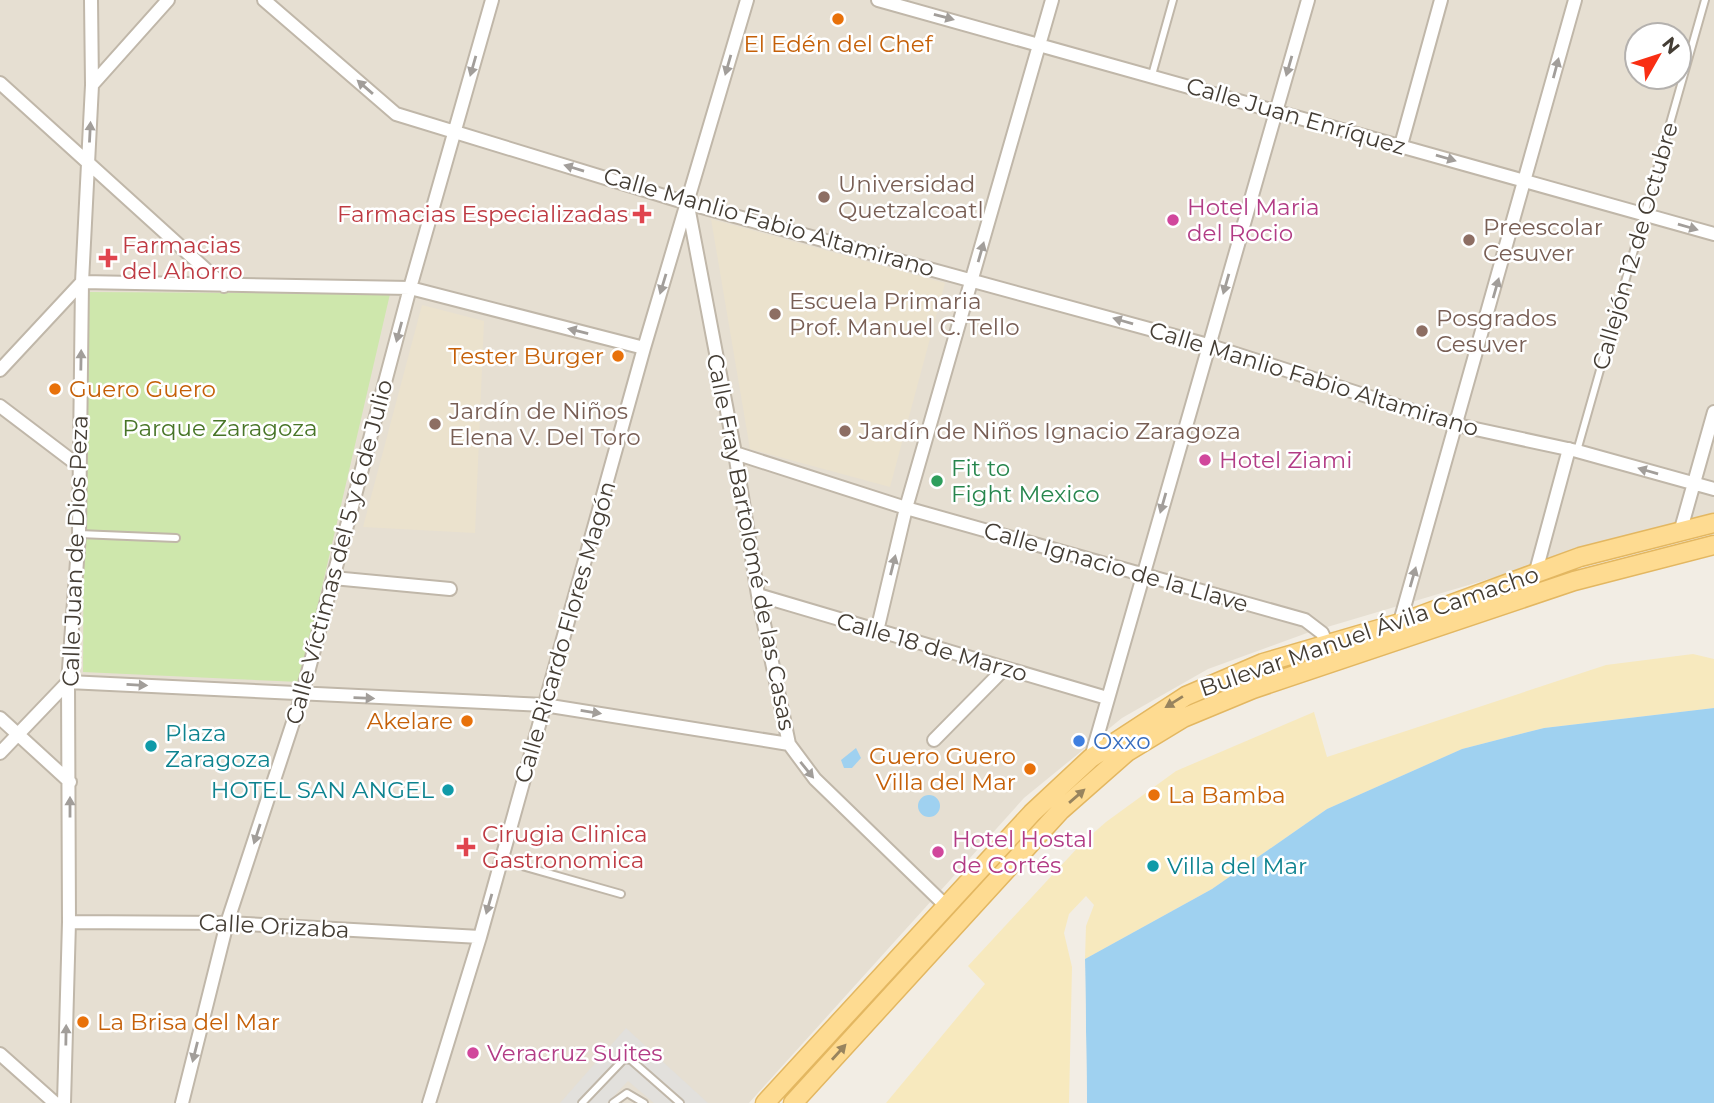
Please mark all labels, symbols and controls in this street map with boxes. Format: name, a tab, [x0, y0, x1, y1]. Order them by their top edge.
marker: El Edén del Chef	[830, 11, 846, 27]
one-way arrow	[934, 13, 955, 23]
north arrow	[1623, 21, 1693, 91]
place label: El Edén del Chef	[743, 30, 934, 58]
text: N	[1657, 32, 1685, 59]
one-way arrow	[467, 55, 477, 76]
one-way arrow	[722, 55, 732, 76]
one-way arrow	[1283, 55, 1294, 77]
one-way arrow	[1551, 57, 1562, 79]
street label: Calle Juan Enríquez	[1183, 71, 1409, 161]
one-way arrow	[356, 80, 373, 95]
street label: Callejón 12 de Octubre	[1586, 119, 1684, 373]
one-way arrow	[85, 121, 96, 143]
one-way arrow	[1436, 154, 1457, 164]
street label: Calle Manlio Fabio Altamirano	[600, 161, 938, 283]
one-way arrow	[563, 162, 584, 172]
place label: Universidad Quetzalcoatl	[838, 170, 984, 224]
marker: Universidad Quetzalcoatl	[816, 189, 832, 205]
place label: Hotel Maria del Rocio	[1187, 193, 1319, 247]
place label: Farmacias Especializadas	[337, 200, 628, 228]
marker: Farmacias Especializadas	[634, 206, 650, 222]
marker: Hotel Maria del Rocio	[1165, 212, 1181, 228]
place label: Preescolar Cesuver	[1483, 213, 1603, 267]
one-way arrow	[1678, 223, 1699, 233]
place label: Farmacias del Ahorro	[122, 231, 243, 285]
marker: Preescolar Cesuver	[1461, 232, 1477, 248]
one-way arrow	[977, 241, 987, 262]
marker: Farmacias del Ahorro	[100, 250, 116, 266]
one-way arrow	[658, 273, 668, 294]
one-way arrow	[1220, 274, 1230, 295]
one-way arrow	[1491, 277, 1501, 298]
place label: Escuela Primaria Prof. Manuel C. Tello	[789, 287, 1020, 341]
place label: Posgrados Cesuver	[1436, 304, 1557, 358]
marker: Escuela Primaria Prof. Manuel C. Tello	[767, 306, 783, 322]
street label: Calle Manlio Fabio Altamirano	[1146, 315, 1482, 443]
one-way arrow	[1113, 316, 1134, 326]
one-way arrow	[393, 321, 404, 343]
marker: Posgrados Cesuver	[1414, 323, 1430, 339]
one-way arrow	[567, 325, 589, 336]
place label: Tester Burger	[448, 342, 604, 370]
one-way arrow	[75, 348, 87, 370]
marker: Tester Burger	[610, 348, 626, 364]
street label: Calle Fray Bartolomé de las Casas	[701, 351, 801, 733]
place label: Guero Guero	[69, 375, 216, 403]
street label: Calle Víctimas del 5 y 6 de Julio	[279, 376, 399, 728]
marker: Guero Guero	[47, 381, 63, 397]
place label: Jardín de Niños Elena V. Del Toro	[448, 397, 641, 451]
park label: Parque Zaragoza	[122, 414, 318, 442]
street label: Calle Juan de Dios Peza	[56, 415, 94, 687]
marker: Jardín de Niños Elena V. Del Toro	[427, 416, 443, 432]
place label: Jardín de Niños Ignacio Zaragoza	[858, 417, 1241, 445]
marker: Jardín de Niños Ignacio Zaragoza	[837, 423, 853, 439]
place label: Hotel Ziami	[1219, 446, 1352, 474]
marker: Hotel Ziami	[1197, 452, 1213, 468]
place label: Fit to Fight Mexico	[951, 454, 1100, 508]
one-way arrow	[1637, 465, 1659, 476]
marker: Fit to Fight Mexico	[929, 473, 945, 489]
street label: Calle Ricardo Flores Magón	[508, 478, 622, 786]
one-way arrow	[1157, 492, 1168, 514]
street label: Calle Ignacio de la Llave	[981, 516, 1251, 618]
one-way arrow	[888, 554, 899, 576]
street label: Bulevar Manuel Ávila Camacho	[1196, 560, 1542, 702]
one-way arrow	[1408, 566, 1419, 588]
street label: Calle 18 de Marzo	[833, 606, 1031, 688]
one-way arrow	[126, 680, 148, 691]
one-way arrow	[353, 692, 375, 703]
one-way arrow	[1165, 696, 1184, 709]
place label: Akelare	[367, 707, 453, 735]
one-way arrow	[580, 707, 602, 718]
marker: Akelare	[459, 713, 475, 729]
place label: Plaza Zaragoza	[165, 719, 271, 773]
place label: Oxxo	[1093, 727, 1151, 755]
marker: Oxxo	[1071, 733, 1087, 749]
marker: Plaza Zaragoza	[143, 738, 159, 754]
place label: Guero Guero Villa del Mar	[869, 742, 1016, 796]
one-way arrow	[800, 760, 815, 778]
marker: Guero Guero Villa del Mar	[1022, 761, 1038, 777]
place label: HOTEL SAN ANGEL	[211, 776, 434, 804]
place label: La Bamba	[1168, 781, 1286, 809]
marker: HOTEL SAN ANGEL	[440, 782, 456, 798]
marker: La Bamba	[1146, 787, 1162, 803]
one-way arrow	[1068, 789, 1085, 804]
one-way arrow	[64, 796, 75, 818]
place label: Cirugia Clinica Gastronomica	[482, 820, 648, 874]
one-way arrow	[251, 823, 262, 844]
place label: Hotel Hostal de Cortés	[952, 825, 1093, 879]
marker: Cirugia Clinica Gastronomica	[456, 837, 476, 857]
marker: Hotel Hostal de Cortés	[930, 844, 946, 860]
place label: Villa del Mar	[1167, 852, 1307, 880]
marker: Villa del Mar	[1145, 858, 1161, 874]
one-way arrow	[483, 893, 494, 915]
street label: Calle Orizaba	[198, 908, 350, 944]
place label: La Brisa del Mar	[97, 1008, 280, 1036]
marker: La Brisa del Mar	[75, 1014, 91, 1030]
one-way arrow	[60, 1024, 72, 1046]
place label: Veracruz Suites	[487, 1039, 663, 1067]
one-way arrow	[189, 1041, 200, 1063]
one-way arrow	[831, 1043, 847, 1061]
marker: Veracruz Suites	[465, 1045, 481, 1061]

